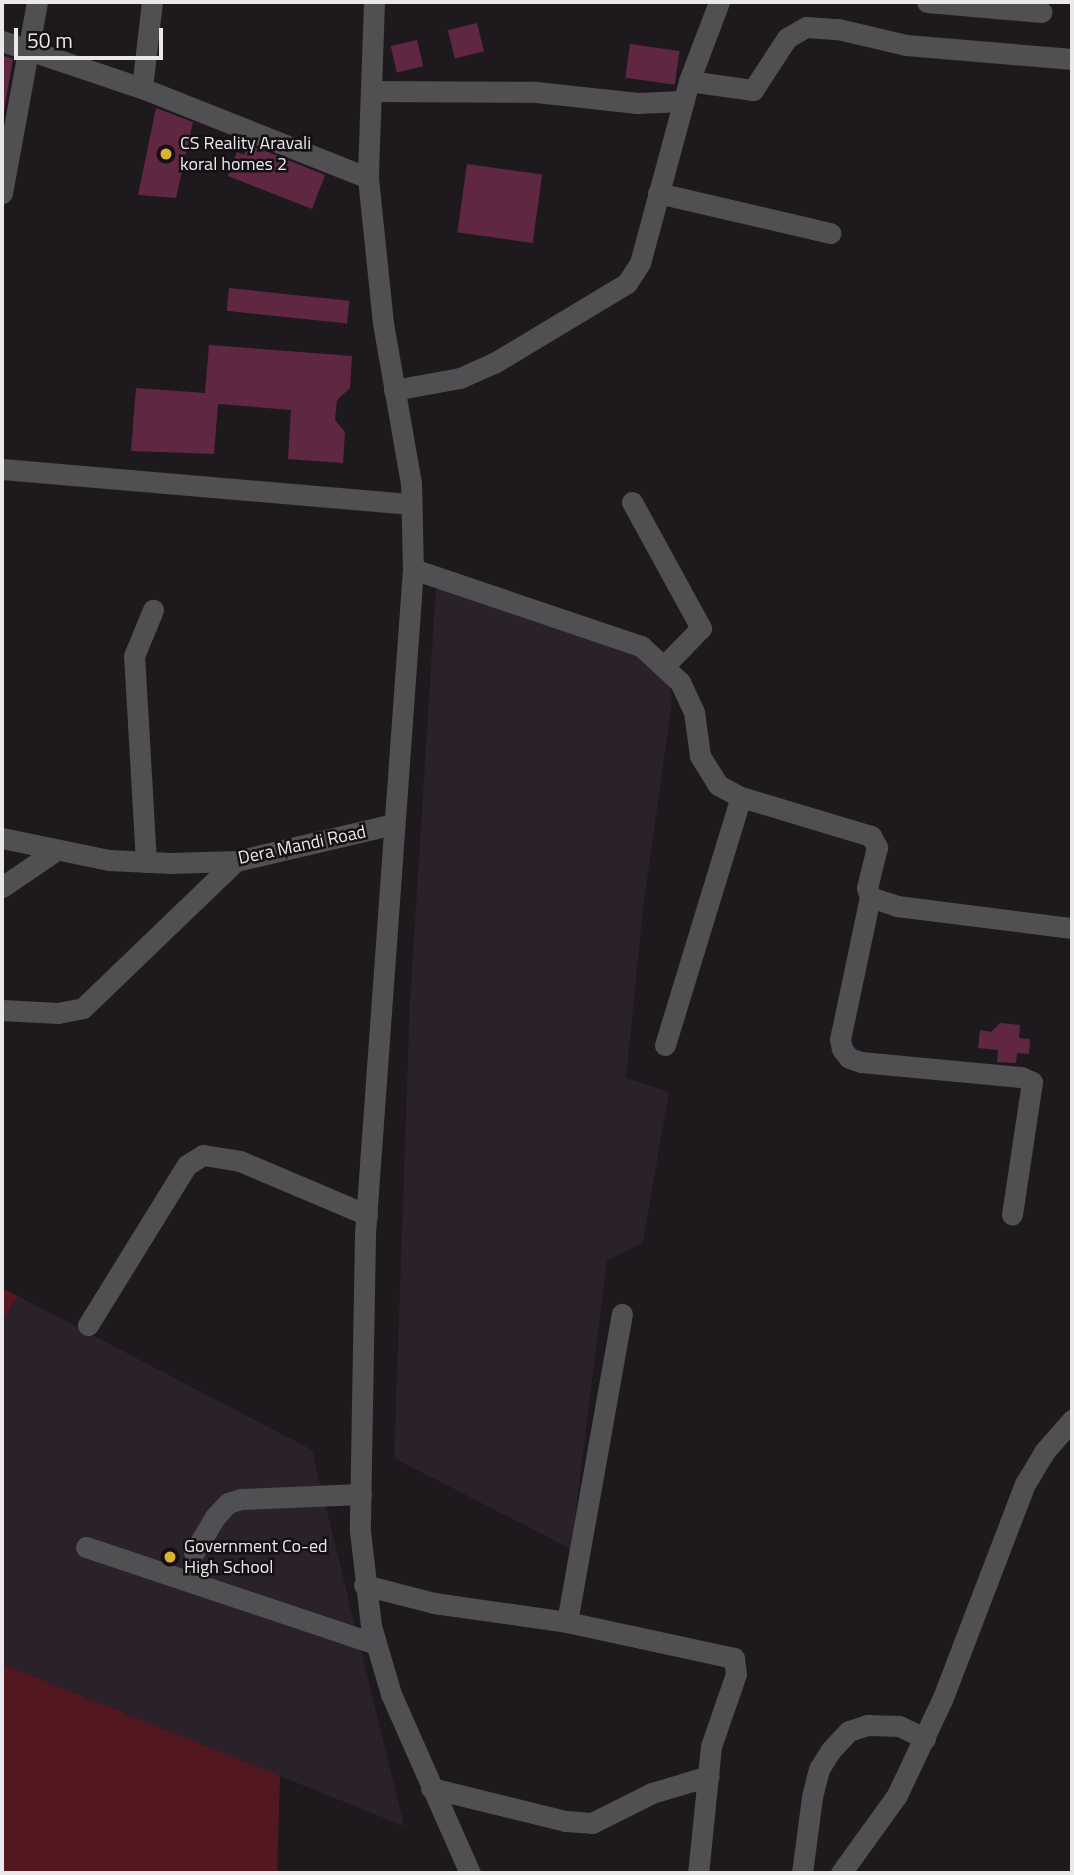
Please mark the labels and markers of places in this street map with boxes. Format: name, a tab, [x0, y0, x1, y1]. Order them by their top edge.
place label: CS Reality Aravali koral homes 2	[180, 133, 311, 176]
marker: CS Reality Aravali koral homes 2	[158, 146, 174, 162]
place label: Government Co-ed High School	[184, 1536, 328, 1578]
marker: Government Co-ed High School	[162, 1549, 178, 1565]

